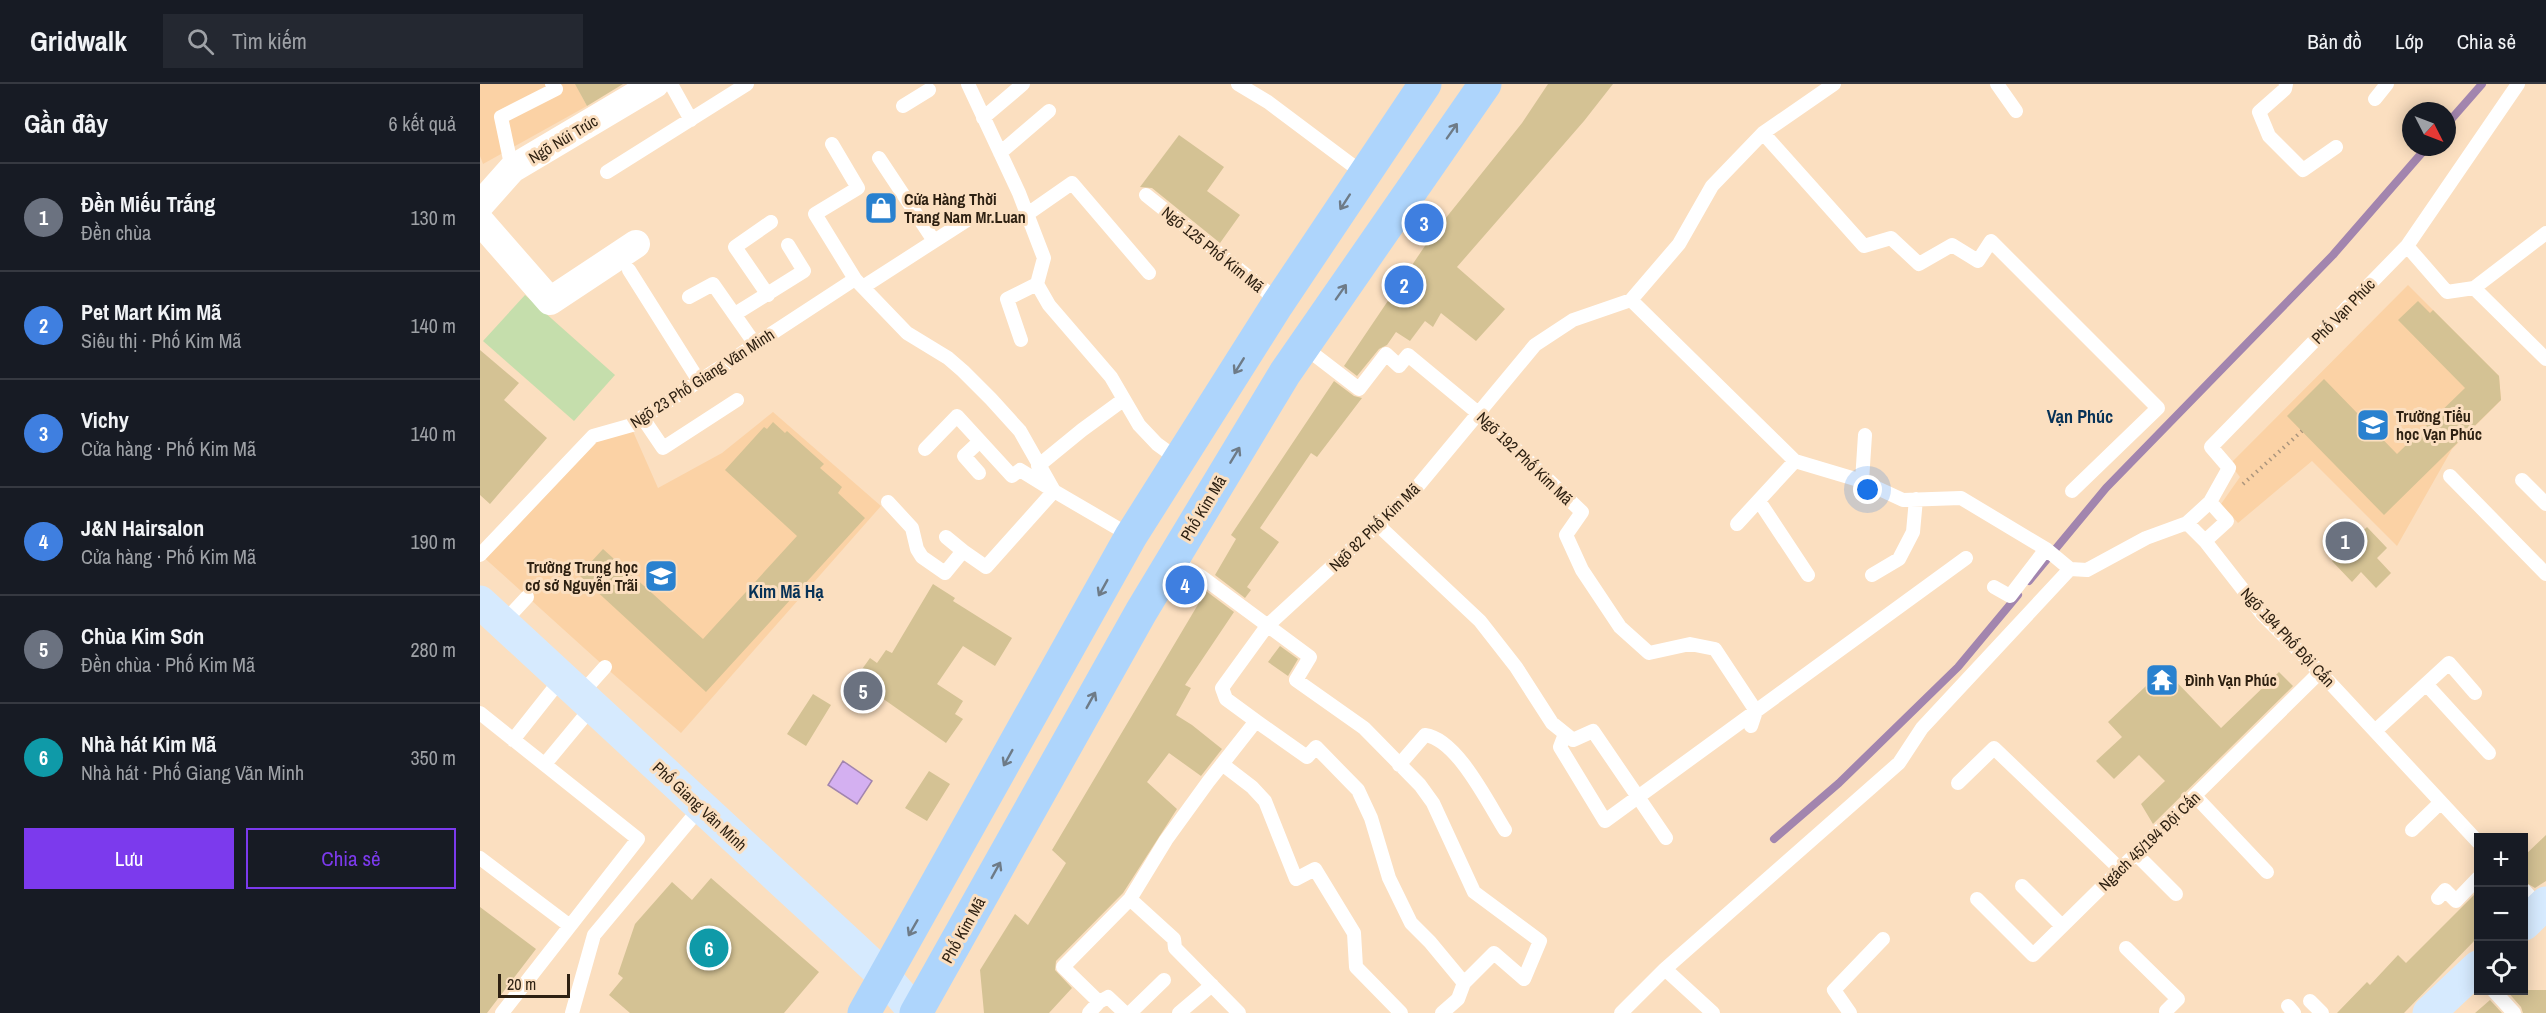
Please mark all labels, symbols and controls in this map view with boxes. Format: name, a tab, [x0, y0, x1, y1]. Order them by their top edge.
search box	[163, 14, 583, 68]
text: Gridwalk	[30, 22, 127, 60]
icon: search	[184, 25, 217, 58]
text: Tìm kiếm	[232, 26, 307, 56]
text: Bản đồ	[2307, 27, 2362, 56]
text: Lớp	[2395, 27, 2424, 56]
text: Chia sẻ	[2457, 27, 2516, 56]
north arrow	[2402, 102, 2456, 156]
text: Gần đây	[24, 106, 108, 141]
street label: Ngõ Núi Trúc	[524, 109, 602, 168]
text: 6 kết quả	[389, 110, 456, 137]
one-way arrow	[1446, 124, 1458, 140]
place label: Cửa Hàng Thời Trang Nam Mr.Luan	[904, 188, 1026, 228]
text: Đền Miếu Trắng	[81, 189, 215, 219]
shop icon: Cửa Hàng Thời Trang Nam Mr.Luan	[863, 190, 899, 226]
one-way arrow	[1339, 193, 1351, 210]
pin: 3	[1404, 200, 1444, 246]
street label: Ngõ 125 Phố Kim Mã	[1157, 201, 1269, 297]
text: 1	[39, 204, 48, 231]
text: 130 m	[410, 204, 456, 231]
text: Đền chùa	[81, 219, 151, 246]
pin: 2	[1384, 262, 1424, 308]
street label: Phố Vạn Phúc	[2306, 273, 2380, 348]
one-way arrow	[1335, 284, 1347, 300]
text: Pet Mart Kim Mã	[81, 297, 221, 327]
text: 2	[39, 312, 48, 339]
text: 140 m	[410, 312, 456, 339]
street label: Ngõ 23 Phố Giang Văn Minh	[626, 323, 778, 433]
text: Siêu thị · Phố Kim Mã	[81, 327, 241, 354]
one-way arrow	[1232, 357, 1245, 374]
district label: Vạn Phúc	[2047, 404, 2113, 429]
text: Vichy	[81, 405, 129, 435]
place label: Trường Tiểu học Vạn Phúc	[2396, 405, 2482, 445]
street label: Ngõ 192 Phố Kim Mã	[1472, 407, 1578, 510]
school or university icon: Trường Tiểu học Vạn Phúc	[2355, 407, 2391, 443]
text: 3	[39, 420, 48, 447]
text: 140 m	[410, 420, 456, 447]
text: Cửa hàng · Phố Kim Mã	[81, 435, 256, 462]
one-way arrow	[1229, 447, 1241, 464]
street label: Phố Kim Mã	[1175, 471, 1231, 545]
your location	[1853, 475, 1882, 504]
street label: Ngõ 82 Phố Kim Mã	[1324, 478, 1425, 576]
text: J&N Hairsalon	[81, 513, 204, 543]
pin: 1	[2326, 518, 2364, 564]
text: 4	[39, 528, 48, 555]
text: 190 m	[410, 528, 456, 555]
text: Cửa hàng · Phố Kim Mã	[81, 543, 256, 570]
place label: Trường Trung học cơ sở Nguyễn Trãi	[525, 556, 638, 596]
school or university icon: Trường Trung học cơ sở Nguyễn Trãi	[643, 558, 679, 594]
pin: 4	[1166, 562, 1204, 608]
one-way arrow	[1097, 578, 1108, 596]
district label: Kim Mã Hạ	[748, 579, 825, 604]
street label: Ngõ 194 Phố Đội Cấn	[2236, 583, 2340, 691]
text: Chùa Kim Sơn	[81, 621, 204, 651]
text: 5	[39, 636, 48, 663]
text: 280 m	[410, 636, 456, 663]
text: Đền chùa · Phố Kim Mã	[81, 651, 255, 678]
temple icon: Đình Vạn Phúc	[2144, 662, 2180, 698]
pin: 5	[844, 668, 883, 714]
place label: Đình Vạn Phúc	[2185, 669, 2277, 691]
one-way arrow	[1086, 692, 1098, 709]
text: Nhà hát Kim Mã	[81, 729, 216, 759]
text: 6	[39, 744, 48, 771]
text: 350 m	[410, 744, 456, 771]
one-way arrow	[1002, 749, 1014, 766]
street label: Phố Giang Văn Minh	[648, 756, 752, 856]
text: Nhà hát · Phố Giang Văn Minh	[81, 759, 304, 786]
street label: Ngách 45/194 Đội Cấn	[2093, 787, 2205, 895]
button: Lưu	[24, 828, 234, 889]
button: Chia sẻ	[246, 828, 456, 889]
map controls	[2474, 833, 2528, 995]
button: +	[2474, 833, 2528, 887]
one-way arrow	[991, 862, 1003, 879]
button: −	[2474, 887, 2528, 941]
street label: Phố Kim Mã	[936, 892, 990, 967]
one-way arrow	[906, 919, 918, 936]
pin: 6	[690, 926, 728, 970]
button: locate	[2474, 941, 2528, 995]
scale bar	[498, 971, 570, 998]
text: 20 m	[507, 973, 536, 995]

